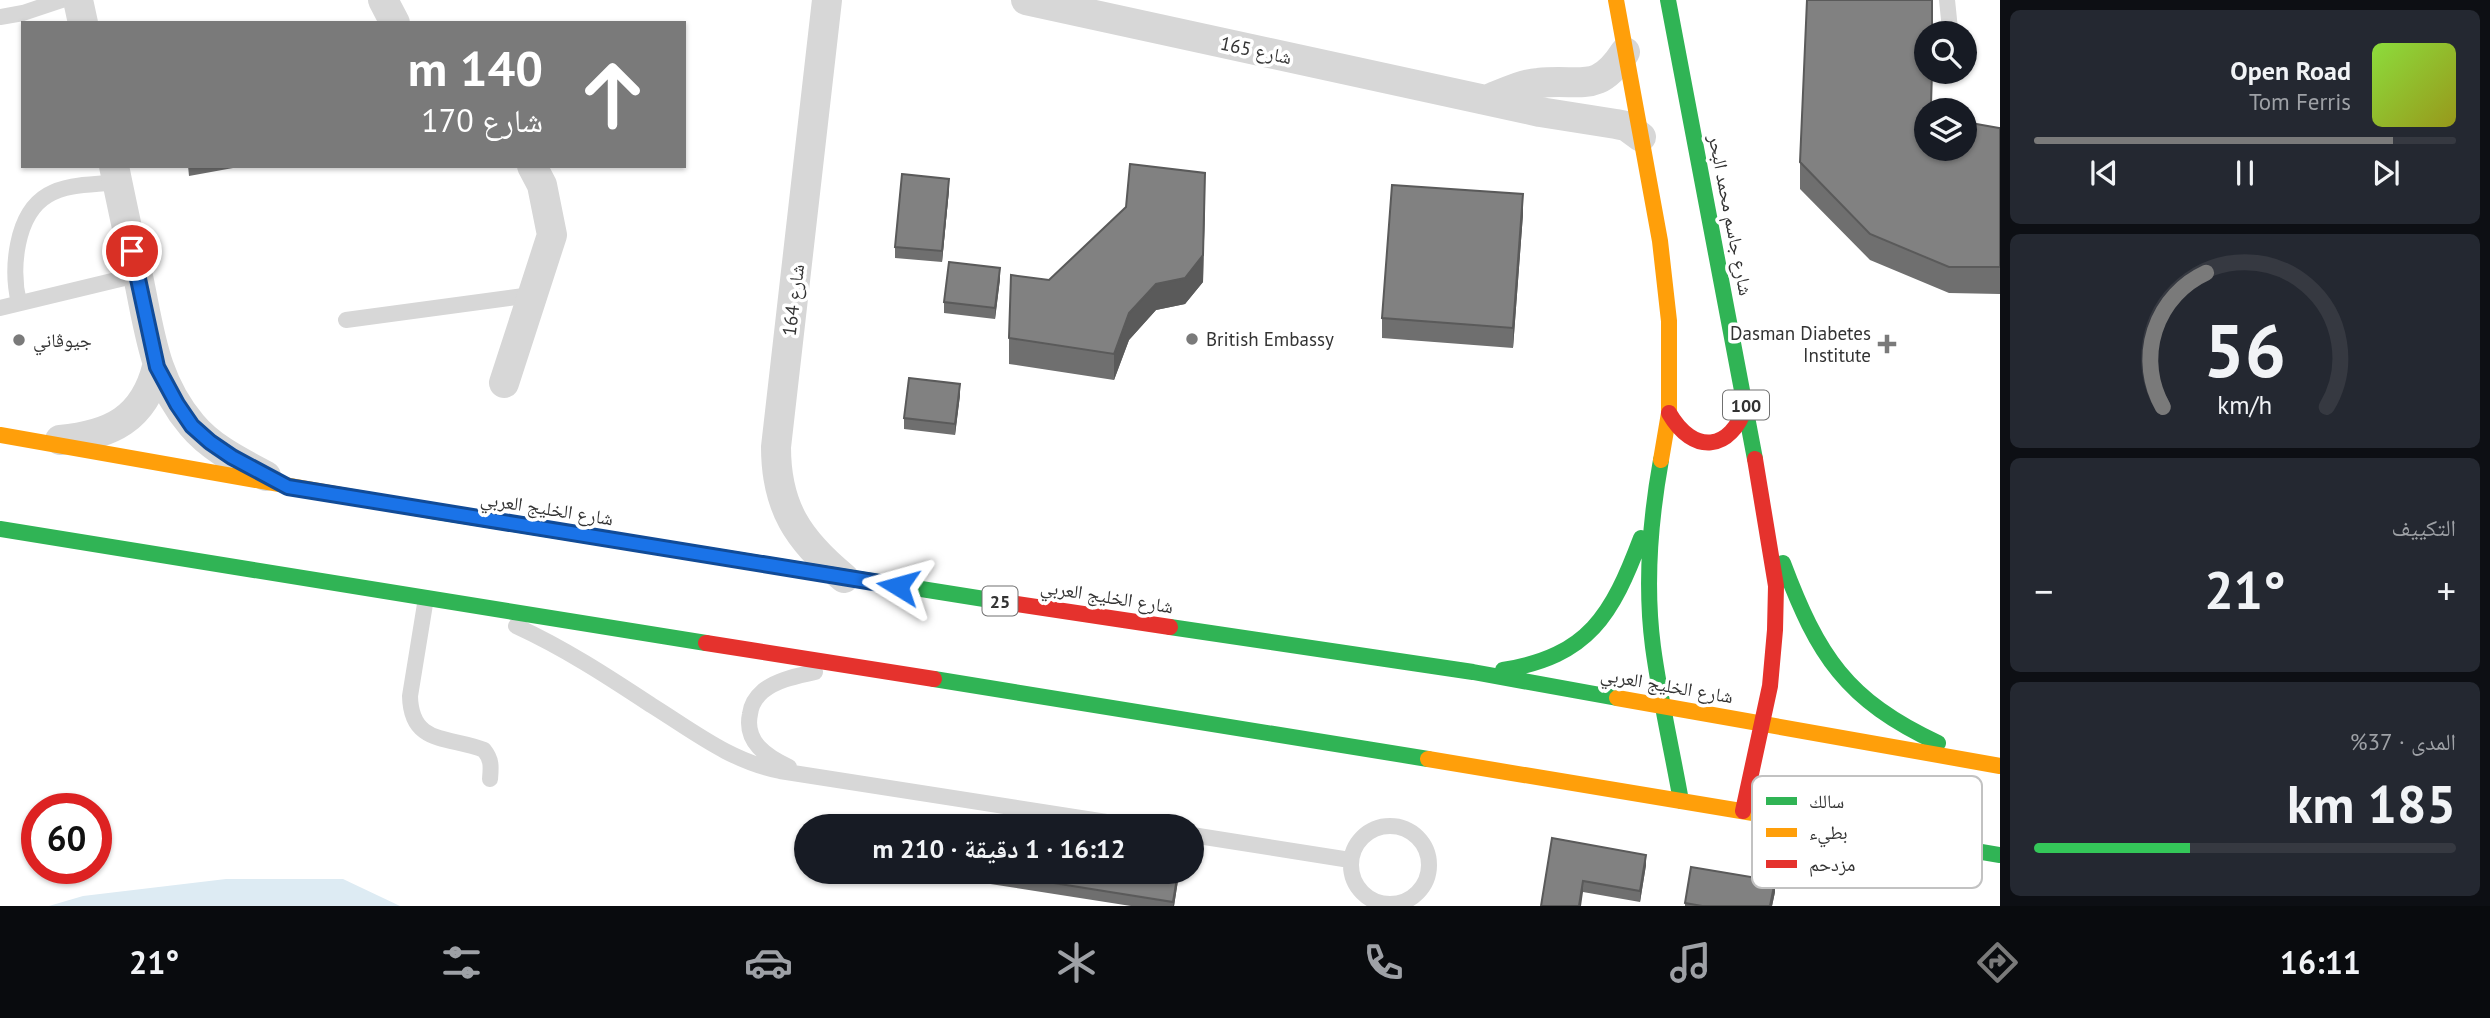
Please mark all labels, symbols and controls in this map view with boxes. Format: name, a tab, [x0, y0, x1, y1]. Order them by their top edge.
map controls	[1914, 21, 1977, 161]
button: search	[1914, 21, 1977, 84]
street label: شارع 165	[1218, 31, 1294, 69]
text: 140 m	[408, 36, 543, 100]
icon: ahead	[567, 49, 658, 140]
text: Open Road	[2230, 54, 2351, 87]
text: Tom Ferris	[2249, 87, 2351, 116]
button: layers	[1914, 98, 1977, 161]
text: شارع 170	[421, 99, 543, 141]
street label: شارع جاسم محمد البحر	[1702, 132, 1758, 298]
icon: previous	[2085, 154, 2123, 192]
icon: pause	[2226, 154, 2264, 192]
icon: next	[2367, 154, 2405, 192]
pin	[102, 221, 162, 281]
icon: arrive	[113, 232, 151, 270]
street label: شارع 164	[777, 263, 809, 337]
text: 56	[2204, 303, 2286, 397]
place label: Dasman Diabetes Institute	[1730, 321, 1871, 367]
place label: British Embassy	[1206, 327, 1334, 351]
place label: جيوڤاني	[33, 328, 92, 356]
marker: British Embassy	[1184, 331, 1200, 347]
marker: جيوڤاني	[11, 332, 27, 348]
marker: Dasman Diabetes Institute	[1877, 334, 1897, 354]
text: km/h	[2218, 389, 2272, 421]
road number: 100	[1723, 390, 1769, 419]
street label: شارع الخليج العربي	[478, 486, 615, 534]
text: التكييف	[2391, 513, 2456, 542]
position arrow	[861, 549, 935, 623]
text: 21°	[2204, 556, 2286, 623]
text: −	[2034, 566, 2053, 615]
text: +	[2437, 566, 2456, 615]
street label: شارع الخليج العربي	[1038, 574, 1175, 622]
road number: 25	[982, 586, 1018, 616]
street label: شارع الخليج العربي	[1598, 662, 1735, 712]
text: المدى · 37%	[2350, 727, 2456, 756]
text: 185 km	[2287, 770, 2456, 837]
legend	[1752, 776, 1982, 888]
text: سالك	[1809, 789, 1844, 813]
speed limit sign: 60	[21, 793, 112, 884]
text: بطيء	[1809, 820, 1848, 848]
text: 16:12 · 1 دقيقة · 210 m	[872, 832, 1126, 865]
text: مزدحم	[1809, 852, 1855, 877]
icon: filters	[437, 938, 486, 987]
icon: car	[744, 938, 793, 987]
icon: climate	[1052, 938, 1101, 987]
icon: phone	[1359, 938, 1408, 987]
icon: music	[1666, 938, 1715, 987]
icon: directions	[1973, 938, 2022, 987]
text: 21°	[129, 941, 179, 983]
text: 16:11	[2280, 941, 2361, 983]

